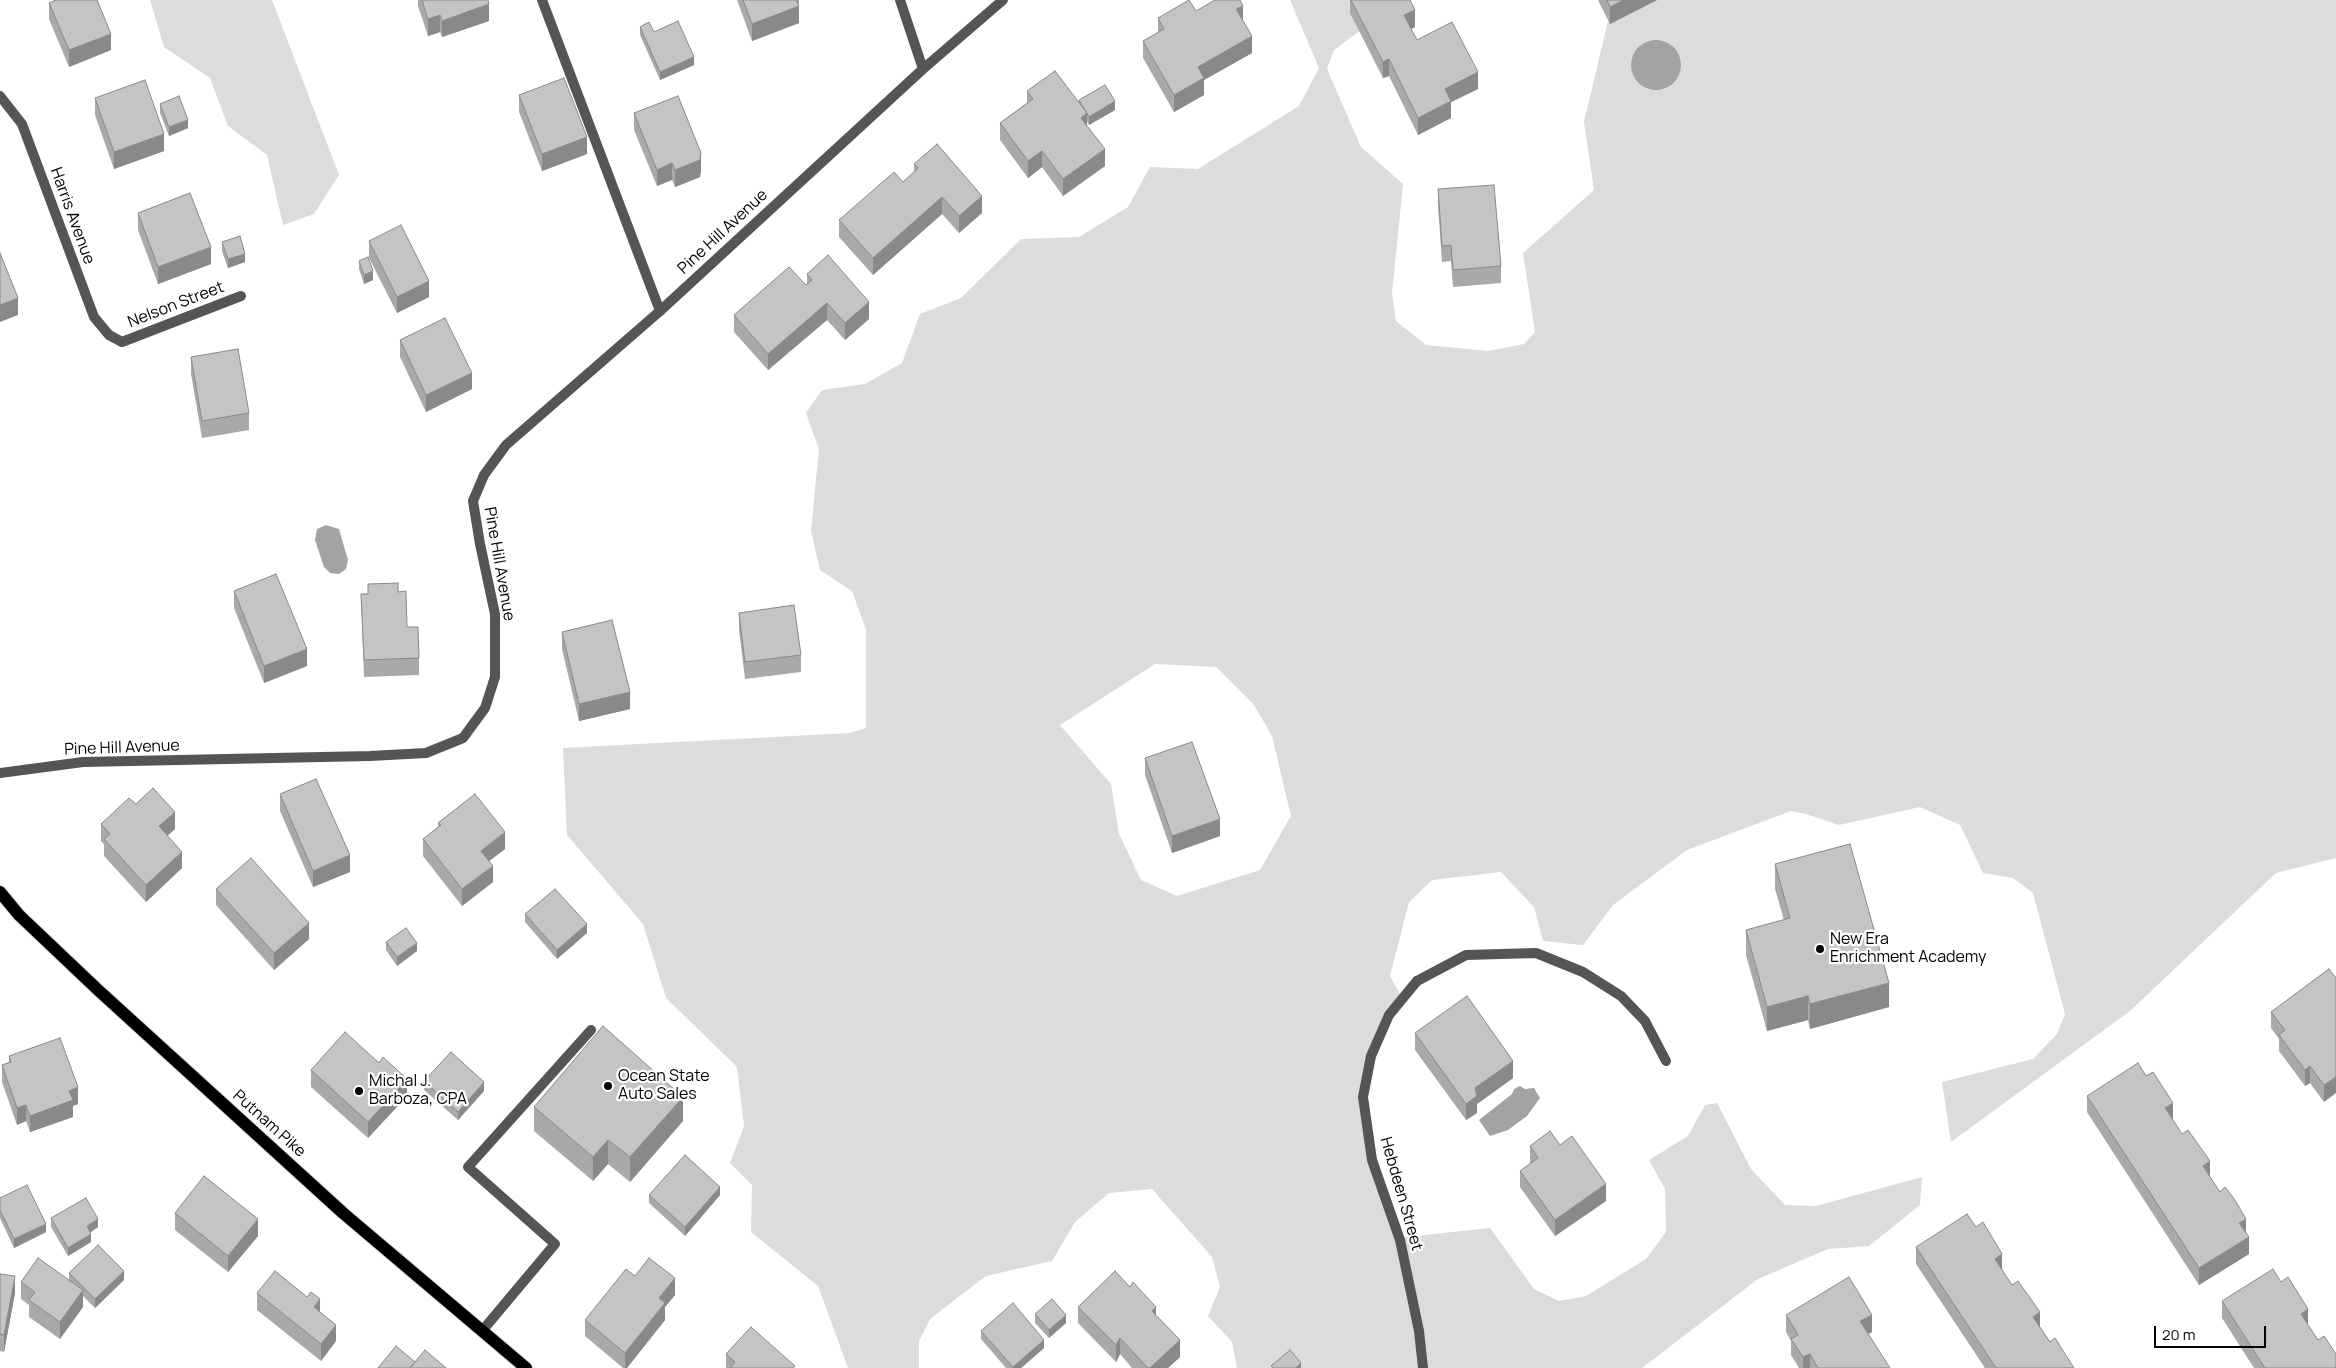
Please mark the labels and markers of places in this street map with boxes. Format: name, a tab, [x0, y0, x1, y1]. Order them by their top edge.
place label: New Era Enrichment Academy	[1830, 930, 1986, 968]
marker: New Era Enrichment Academy	[1814, 943, 1826, 955]
place label: Ocean State Auto Sales	[618, 1067, 710, 1105]
place label: Michal J. Barboza, CPA	[369, 1072, 467, 1110]
marker: Ocean State Auto Sales	[602, 1080, 614, 1092]
marker: Michal J. Barboza, CPA	[353, 1085, 365, 1097]

